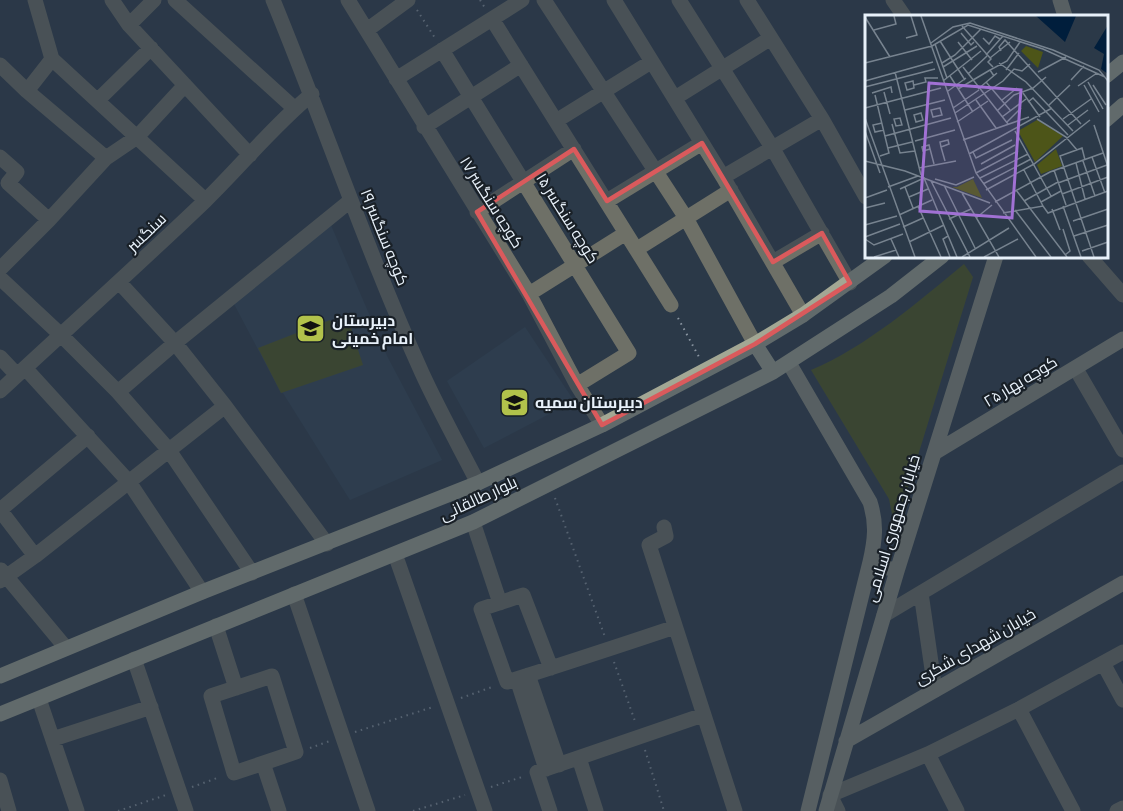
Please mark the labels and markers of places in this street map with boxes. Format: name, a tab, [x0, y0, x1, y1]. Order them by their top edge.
place label: دبیرستان امام خمینی	[332, 311, 413, 350]
school or university icon: دبیرستان امام خمینی	[295, 313, 327, 345]
school or university icon: دبیرستان سمیه	[498, 386, 530, 418]
place label: دبیرستان سمیه	[535, 393, 643, 412]

